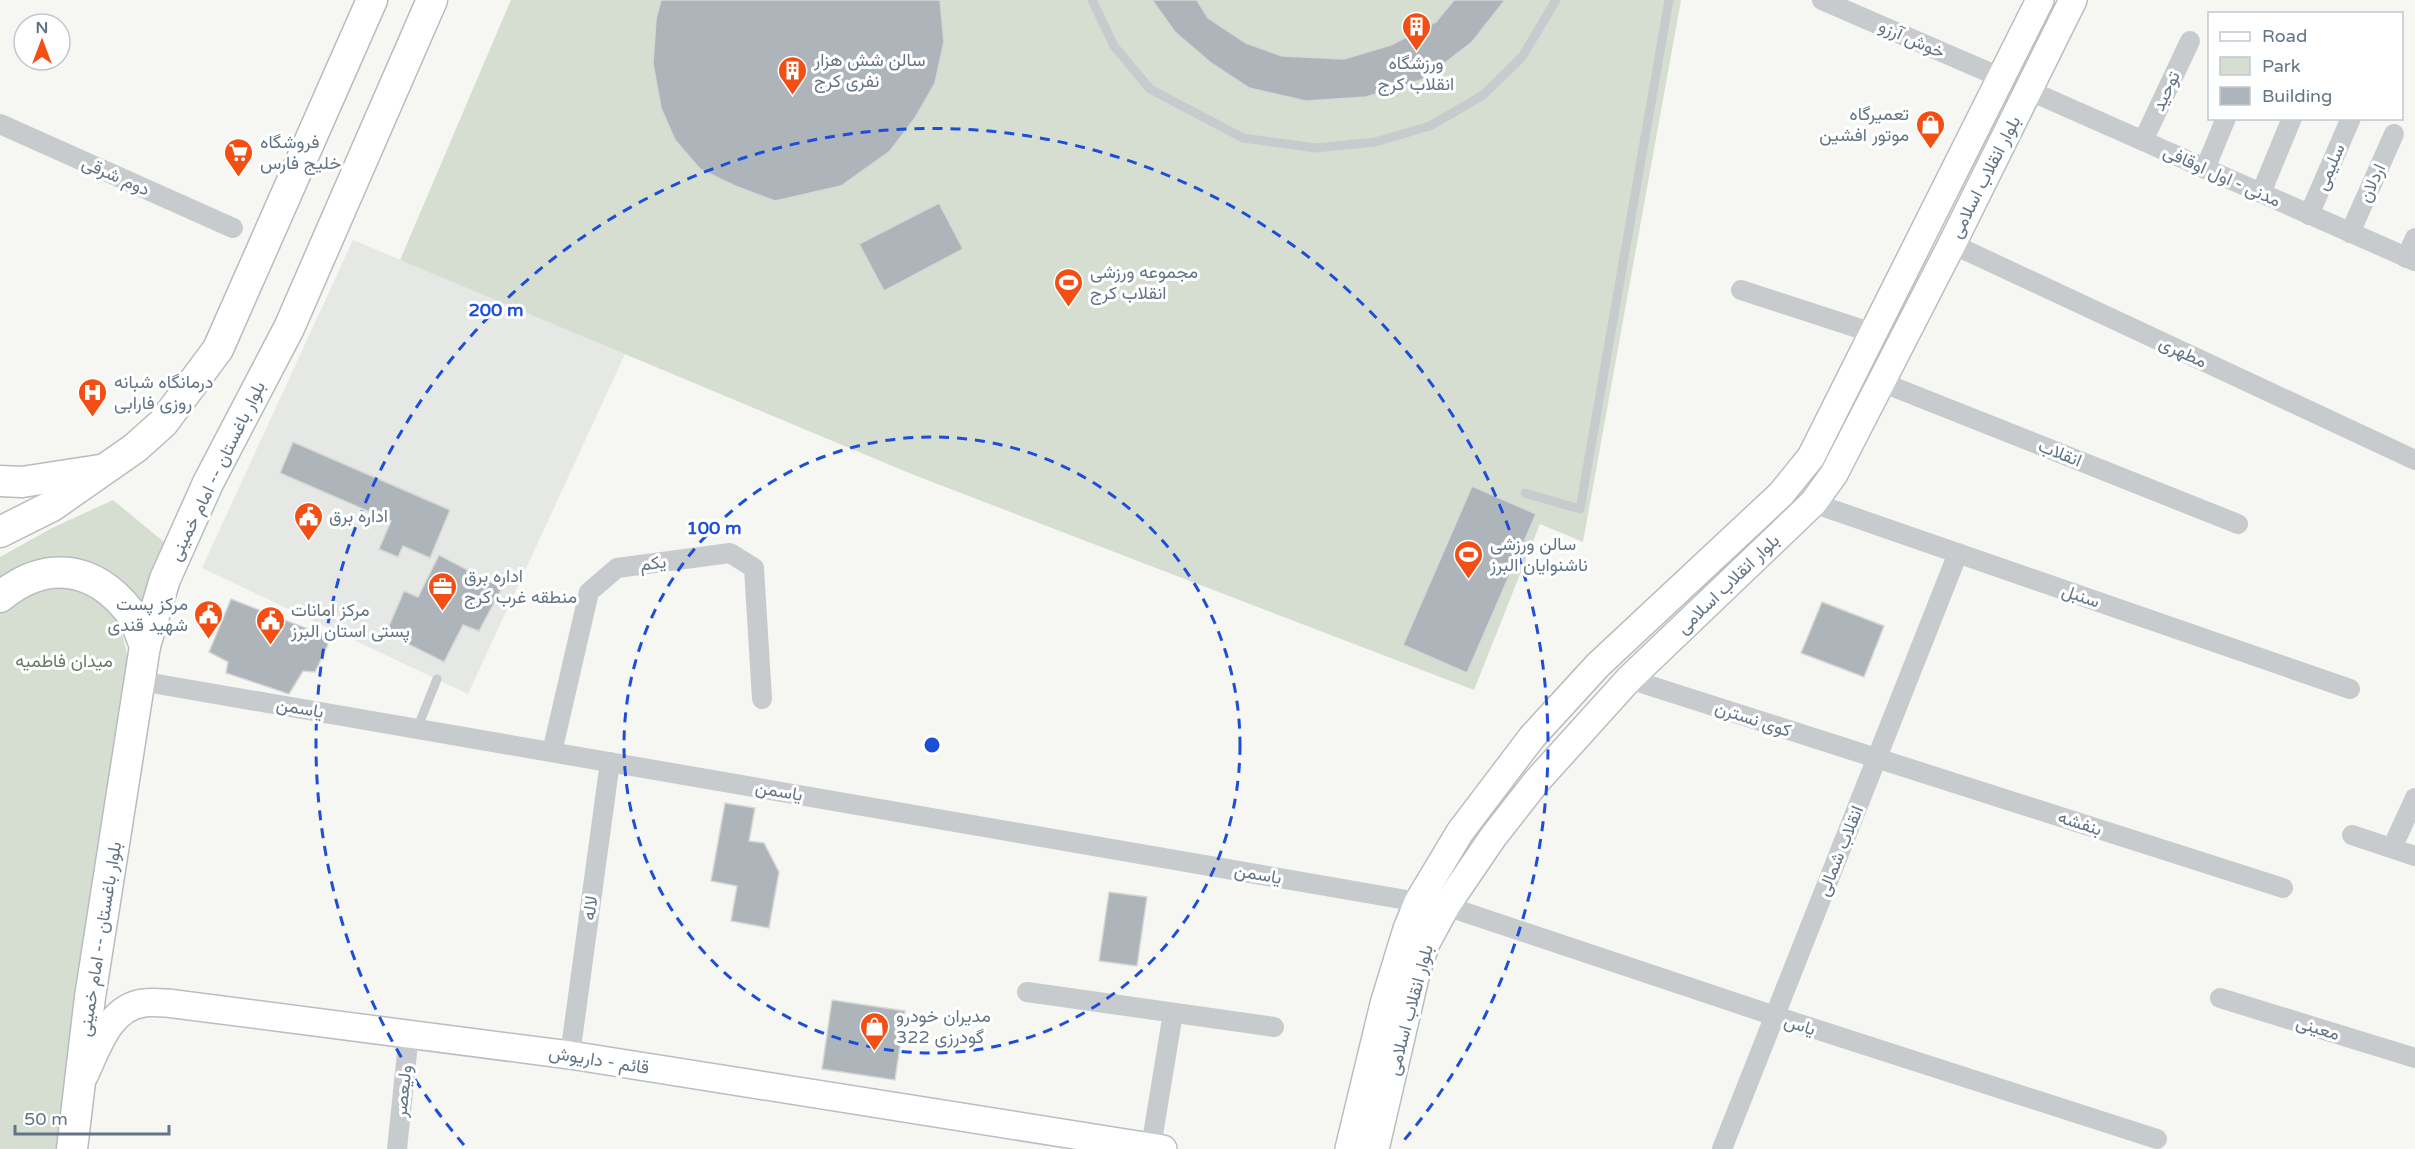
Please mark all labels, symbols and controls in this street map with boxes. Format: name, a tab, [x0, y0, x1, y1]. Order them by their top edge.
building icon: ورزشگاه انقلاب کرج	[1400, 10, 1432, 52]
north arrow	[12, 12, 72, 72]
legend	[2208, 12, 2403, 120]
street label: خوش آرزو	[1876, 15, 1948, 63]
text: N	[36, 18, 48, 38]
text: Road	[2262, 25, 2307, 47]
place label: سالن شش هزار نفری کرج	[813, 49, 925, 93]
place label: ورزشگاه انقلاب کرج	[1378, 52, 1454, 96]
building icon: سالن شش هزار نفری کرج	[777, 54, 809, 96]
text: Park	[2262, 55, 2301, 77]
street label: توحید	[2147, 67, 2185, 115]
text: Building	[2262, 85, 2332, 107]
place label: تعمیرگاه موتور افشین	[1819, 103, 1909, 146]
shop icon: تعمیرگاه موتور افشین	[1914, 108, 1946, 150]
street label: بلوار انقلاب اسلامی	[1945, 112, 2025, 242]
place label: فروشگاه خلیج فارس	[260, 131, 341, 175]
supermarket icon: فروشگاه خلیج فارس	[223, 136, 255, 178]
street label: مدنی - اول اوقافی	[2160, 140, 2284, 212]
street label: سلیمی	[2310, 140, 2350, 194]
street label: دوم شرقی	[78, 151, 153, 202]
street label: اردلان	[2354, 160, 2390, 206]
place label: مجموعه ورزشی انقلاب کرج	[1090, 261, 1198, 305]
sports icon: مجموعه ورزشی انقلاب کرج	[1053, 266, 1085, 308]
text: 200 m	[468, 299, 524, 321]
street label: مطهری	[2156, 331, 2210, 373]
place label: درمانگاه شبانه روزی فارابی	[114, 371, 213, 414]
hospital icon: درمانگاه شبانه روزی فارابی	[77, 376, 109, 418]
street label: بلوار باغستان -- امام خمینی	[164, 378, 271, 565]
street label: انقلاب	[2035, 434, 2085, 472]
public building icon: اداره برق	[292, 500, 324, 542]
place label: اداره برق	[329, 505, 388, 527]
text: 100 m	[686, 517, 742, 539]
street label: بلوار انقلاب اسلامی	[1672, 529, 1784, 639]
place label: سالن ورزشی ناشنوایان البرز	[1489, 533, 1588, 576]
sports icon: سالن ورزشی ناشنوایان البرز	[1453, 538, 1485, 580]
street label: یکم	[638, 550, 668, 577]
place label: اداره برق منطقه غرب کرج	[464, 565, 577, 609]
office icon: اداره برق منطقه غرب کرج	[427, 570, 459, 612]
street label: سنبل	[2059, 579, 2103, 613]
place label: مرکز پست شهید قندی	[107, 593, 188, 636]
public building icon: مرکز پست شهید قندی	[193, 598, 225, 640]
place label: مرکز امانات پستی استان البرز	[290, 599, 410, 643]
public building icon: مرکز امانات پستی استان البرز	[254, 604, 286, 646]
park label: میدان فاطمیه	[15, 650, 113, 672]
street label: یاسمن	[275, 693, 325, 723]
street label: کوی نسترن	[1712, 696, 1794, 742]
centre of rings	[922, 735, 942, 755]
street label: یاسمن	[754, 776, 804, 806]
street label: انقلاب شمالی	[1812, 803, 1868, 899]
street label: بنفشه	[2055, 806, 2105, 840]
street label: بلوار باغستان -- امام خمینی	[74, 840, 127, 1038]
street label: یاسمن	[1233, 859, 1283, 889]
street label: لاله	[577, 894, 603, 922]
street label: بلوار انقلاب اسلامی	[1382, 942, 1438, 1078]
place label: مدیران خودرو گودرزی 322	[896, 1005, 991, 1048]
shop icon: مدیران خودرو گودرزی 322	[859, 1010, 891, 1052]
street label: یاس	[1782, 1010, 1818, 1040]
street label: معینی	[2294, 1011, 2342, 1045]
street label: قائم - داریوش	[547, 1041, 651, 1080]
street label: ولیعصر	[389, 1064, 417, 1119]
scale bar	[15, 1098, 170, 1136]
text: 50 m	[24, 1108, 68, 1130]

